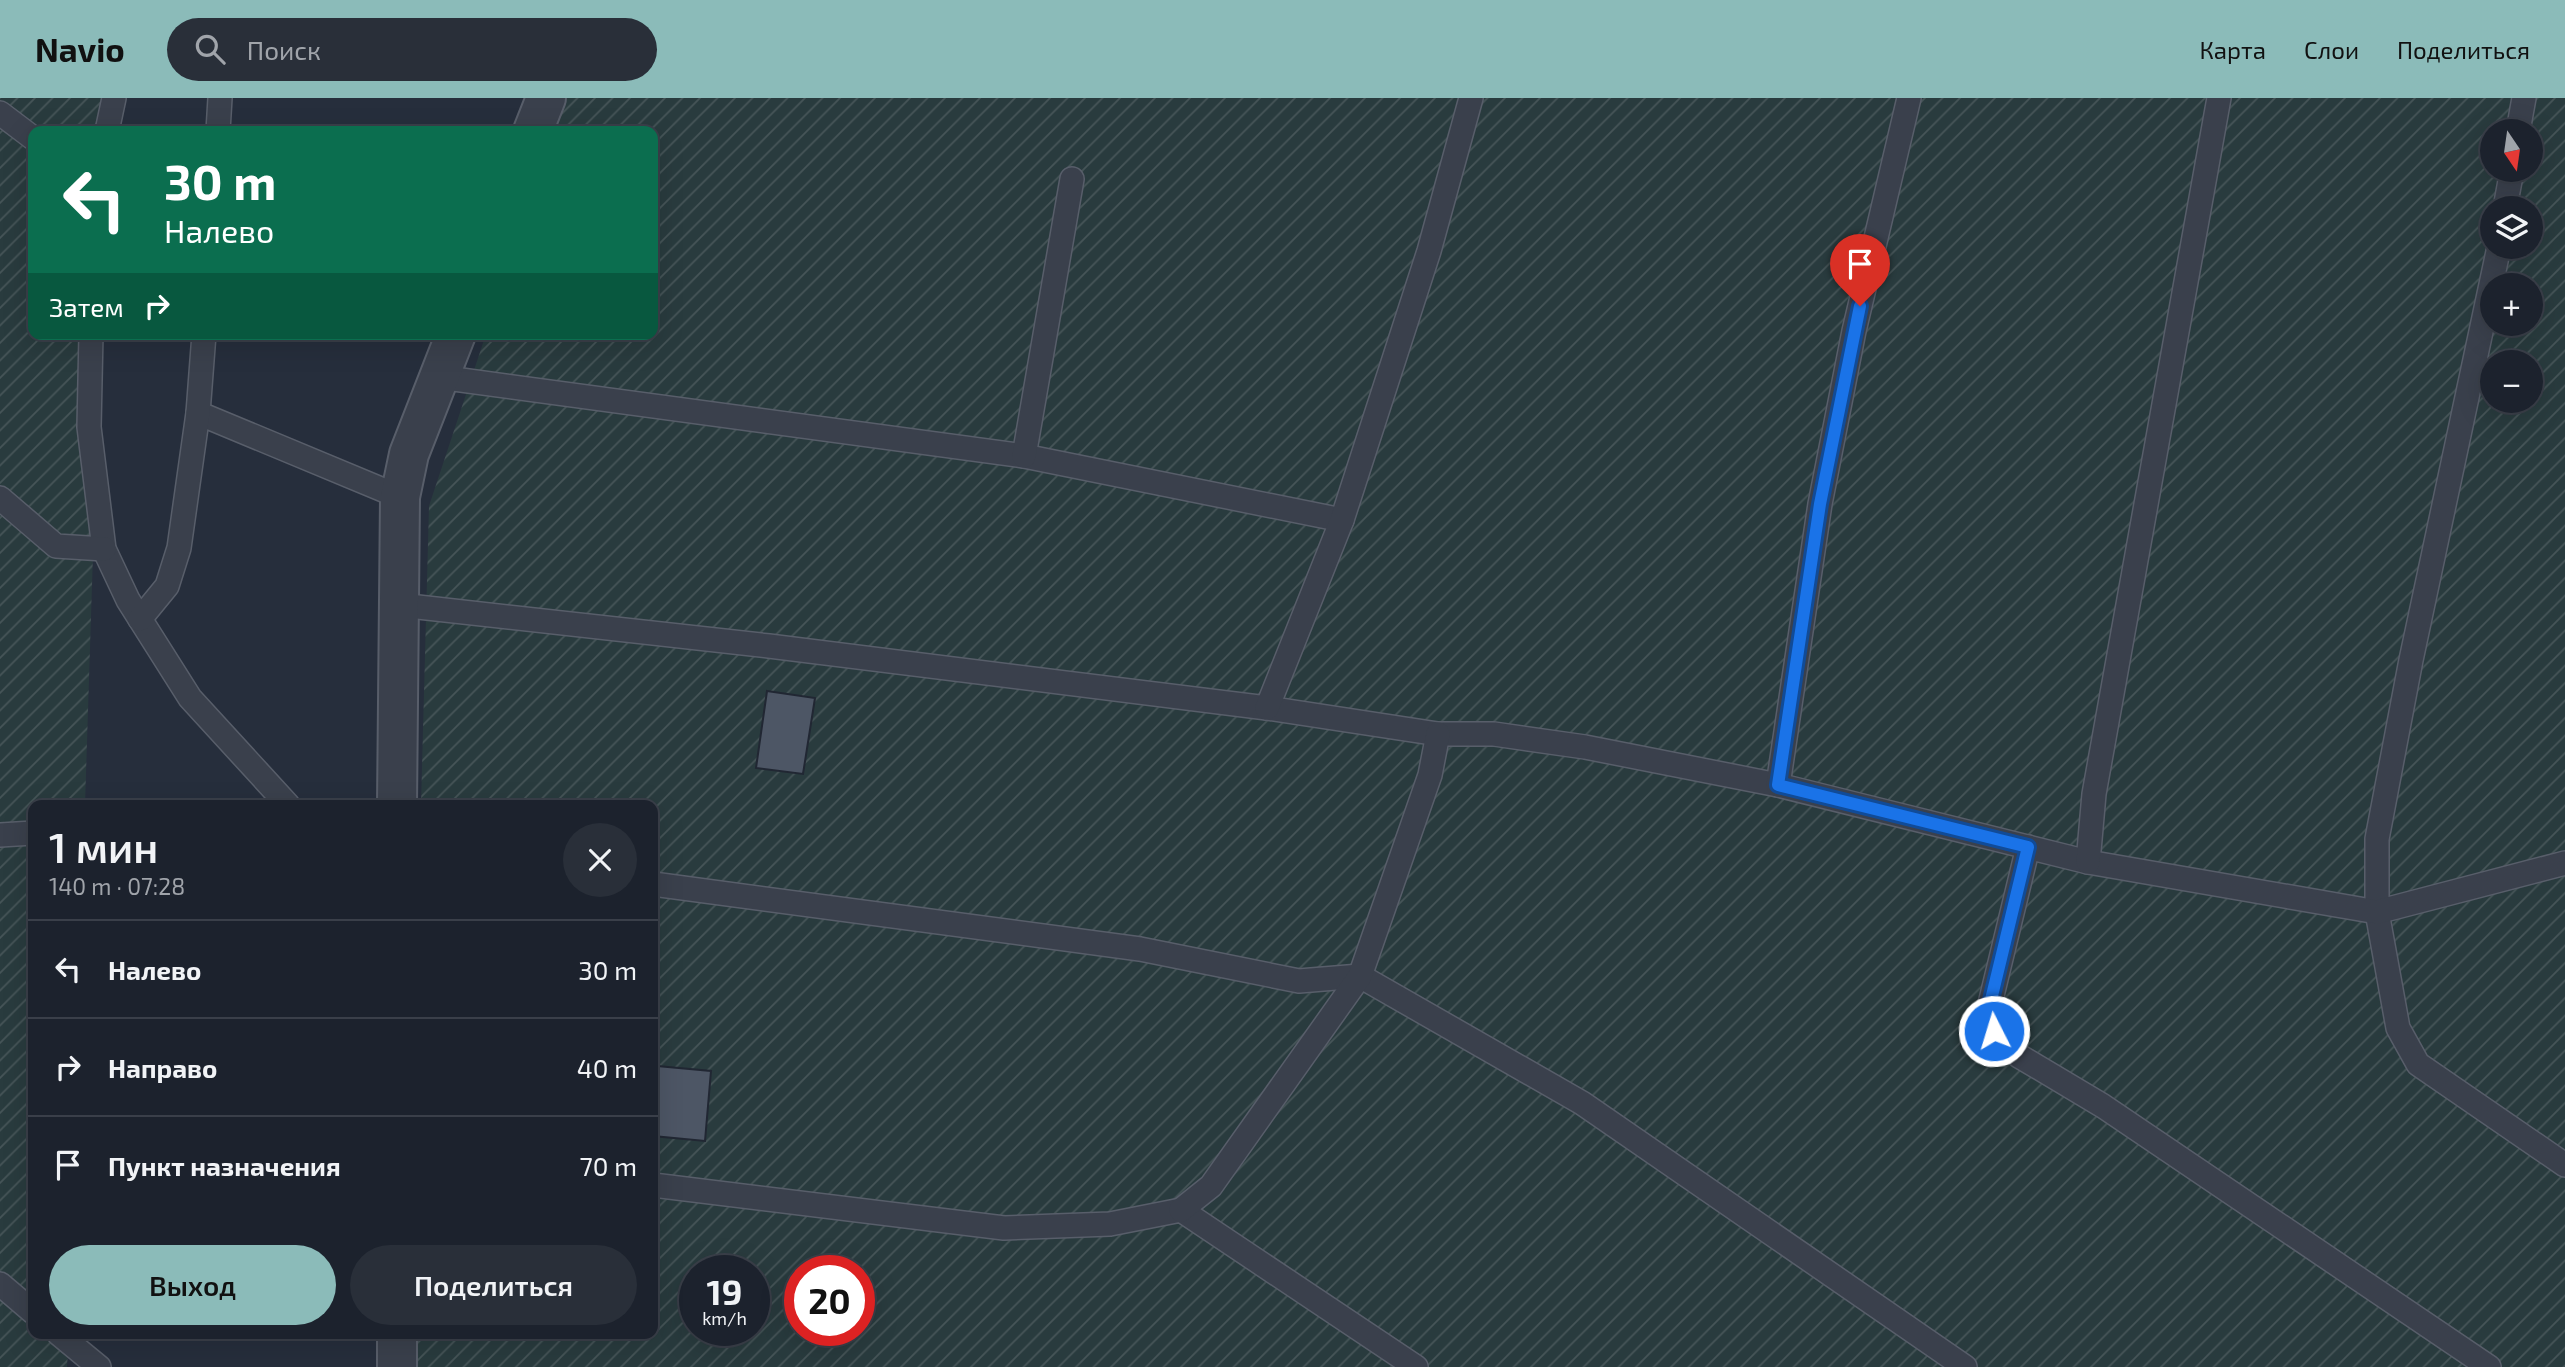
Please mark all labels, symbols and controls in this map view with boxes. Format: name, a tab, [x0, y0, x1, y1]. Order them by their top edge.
search box	[167, 18, 657, 81]
text: Navio	[35, 29, 125, 69]
icon: search	[191, 30, 229, 68]
text: Поиск	[247, 34, 321, 65]
text: Карта	[2199, 35, 2266, 64]
text: Слои	[2304, 35, 2359, 64]
text: Поделиться	[2397, 35, 2530, 64]
north arrow	[2480, 119, 2543, 182]
map controls	[2480, 119, 2543, 413]
text: 30 m	[164, 151, 276, 210]
icon: left	[49, 154, 140, 245]
button: layers	[2480, 196, 2543, 259]
text: Налево	[164, 211, 274, 249]
pin	[1830, 234, 1890, 306]
icon: arrive	[1841, 245, 1879, 283]
button: +	[2480, 273, 2543, 336]
icon: right	[138, 287, 176, 325]
text: Затем	[49, 291, 124, 322]
button: −	[2480, 350, 2543, 413]
text: 1 мин	[49, 821, 158, 871]
button: close	[563, 823, 637, 897]
text: 140 m · 07:28	[49, 872, 185, 900]
icon: left	[49, 950, 87, 988]
text: Налево	[108, 954, 201, 985]
text: 30 m	[578, 954, 637, 985]
position arrow	[1957, 994, 2031, 1068]
icon: right	[49, 1048, 87, 1086]
text: Направо	[108, 1052, 217, 1083]
text: 40 m	[577, 1052, 637, 1083]
icon: arrive	[49, 1146, 87, 1184]
text: Пункт назначения	[108, 1150, 341, 1181]
text: 70 m	[579, 1150, 637, 1181]
button: Выход	[49, 1245, 336, 1325]
button: Поделиться	[350, 1245, 637, 1325]
speed limit sign: 20	[784, 1255, 875, 1346]
text: 19	[707, 1270, 742, 1312]
text: km/h	[702, 1307, 747, 1329]

